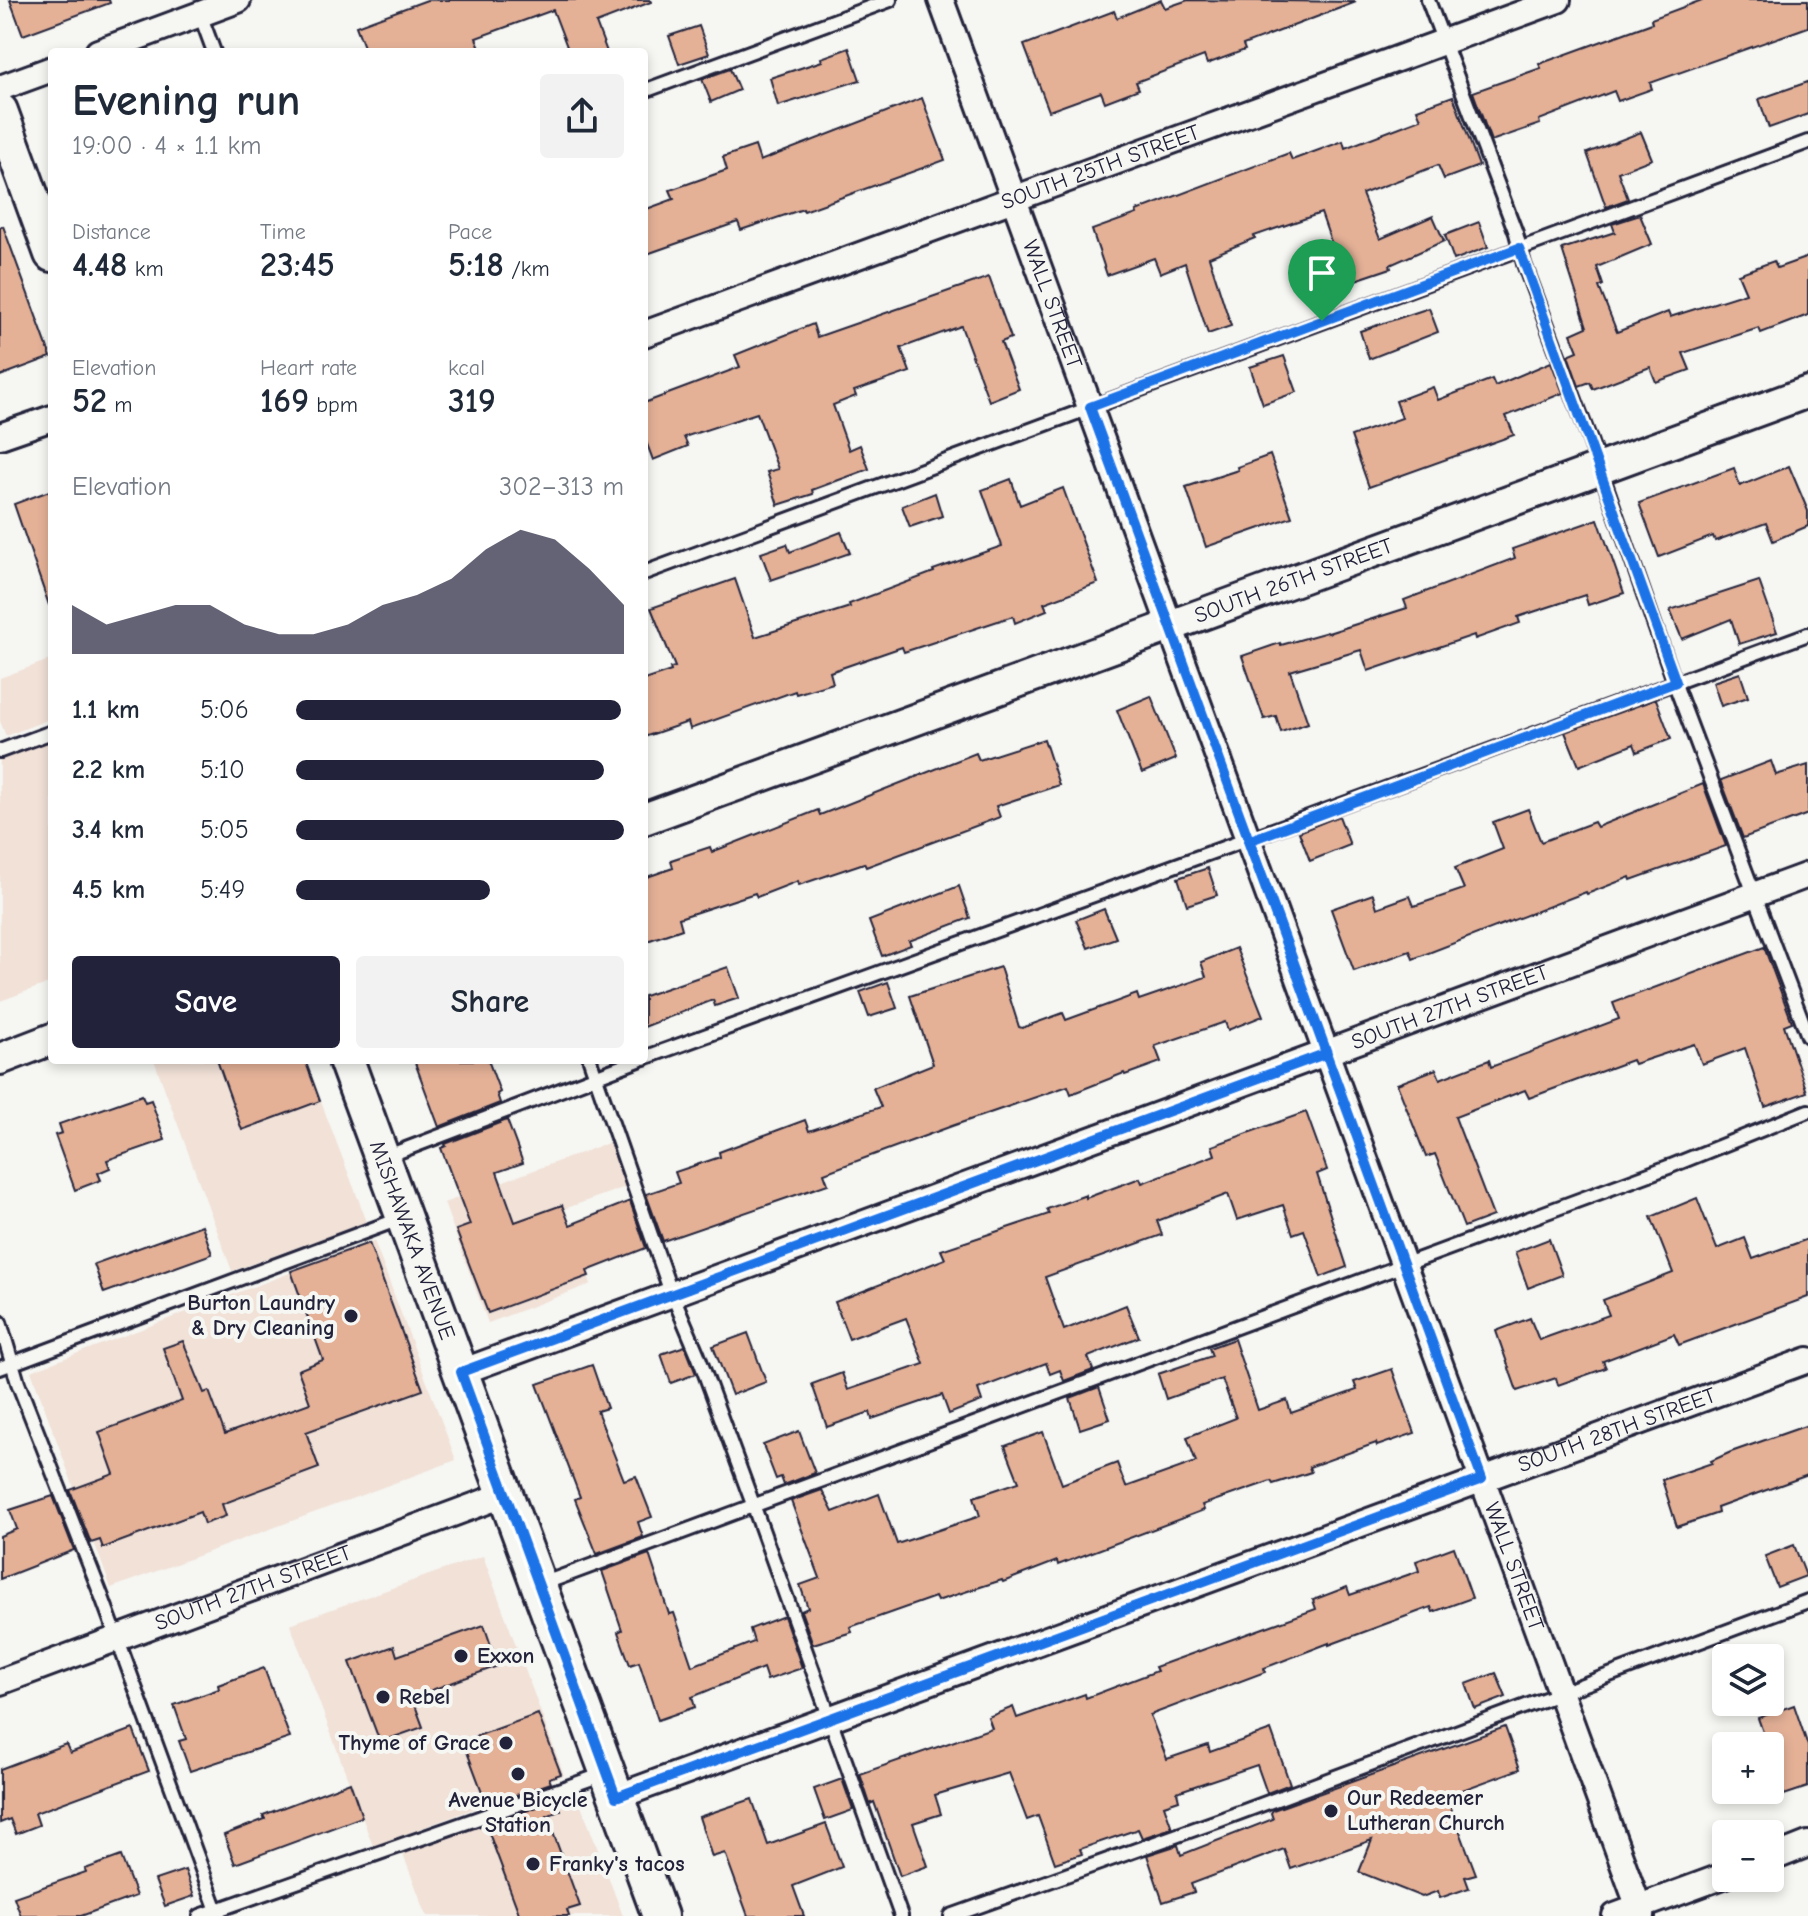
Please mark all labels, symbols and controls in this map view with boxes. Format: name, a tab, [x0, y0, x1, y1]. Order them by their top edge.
button: share	[540, 74, 624, 158]
text: Evening run	[72, 75, 300, 126]
street label: SOUTH 25TH STREET	[998, 119, 1204, 215]
text: 19:00 · 4 × 1.1 km	[72, 131, 262, 161]
text: Distance	[72, 219, 151, 245]
text: Time	[260, 219, 306, 245]
text: Pace	[448, 219, 492, 245]
street label: WALL STREET	[1017, 236, 1088, 373]
pin	[1288, 239, 1356, 321]
text: 4.48	[72, 245, 127, 285]
text: 23:45	[260, 245, 335, 285]
text: 5:18	[448, 245, 504, 285]
icon: arrive	[1300, 251, 1344, 295]
text: km	[127, 256, 164, 282]
text: /km	[504, 256, 550, 282]
text: Elevation	[72, 355, 156, 381]
text: Heart rate	[260, 355, 357, 381]
text: kcal	[448, 355, 485, 381]
text: 52	[72, 381, 107, 421]
text: 169	[260, 381, 309, 421]
text: 319	[448, 381, 496, 421]
text: m	[107, 392, 133, 418]
text: bpm	[309, 392, 358, 418]
text: Elevation	[72, 472, 172, 502]
text: 302–313 m	[499, 472, 624, 502]
street label: SOUTH 26TH STREET	[1191, 532, 1397, 629]
text: 1.1 km	[72, 695, 140, 725]
text: 5:06	[200, 695, 249, 725]
text: 2.2 km	[72, 755, 145, 785]
text: 5:10	[200, 755, 245, 785]
text: 3.4 km	[72, 815, 144, 845]
text: 5:05	[200, 815, 249, 845]
text: 4.5 km	[72, 875, 145, 905]
text: 5:49	[200, 875, 245, 905]
button: Save	[72, 956, 340, 1048]
button: Share	[356, 956, 624, 1048]
street label: SOUTH 27TH STREET	[1348, 959, 1552, 1055]
street label: MISHAWAKA AVENUE	[364, 1137, 460, 1343]
place label: Burton Laundry & Dry Cleaning	[187, 1290, 336, 1341]
marker: Burton Laundry & Dry Cleaning	[342, 1307, 360, 1325]
street label: SOUTH 28TH STREET	[1514, 1382, 1720, 1478]
street label: WALL STREET	[1479, 1499, 1550, 1635]
street label: SOUTH 27TH STREET	[151, 1539, 355, 1636]
place label: Exxon	[477, 1643, 535, 1669]
map controls	[1712, 1644, 1784, 1892]
button: layers	[1712, 1644, 1784, 1716]
marker: Exxon	[452, 1647, 470, 1665]
place label: Rebel	[399, 1684, 450, 1710]
marker: Rebel	[374, 1688, 392, 1706]
place label: Thyme of Grace	[338, 1730, 490, 1756]
button: +	[1712, 1732, 1784, 1804]
marker: Thyme of Grace	[497, 1734, 515, 1752]
marker: Avenue Bicycle Station	[509, 1765, 527, 1783]
place label: Our Redeemer Lutheran Church	[1347, 1785, 1505, 1836]
place label: Avenue Bicycle Station	[448, 1787, 588, 1838]
marker: Our Redeemer Lutheran Church	[1322, 1802, 1340, 1820]
button: −	[1712, 1820, 1784, 1892]
place label: Franky's tacos	[549, 1851, 685, 1877]
marker: Franky's tacos	[524, 1855, 542, 1873]

